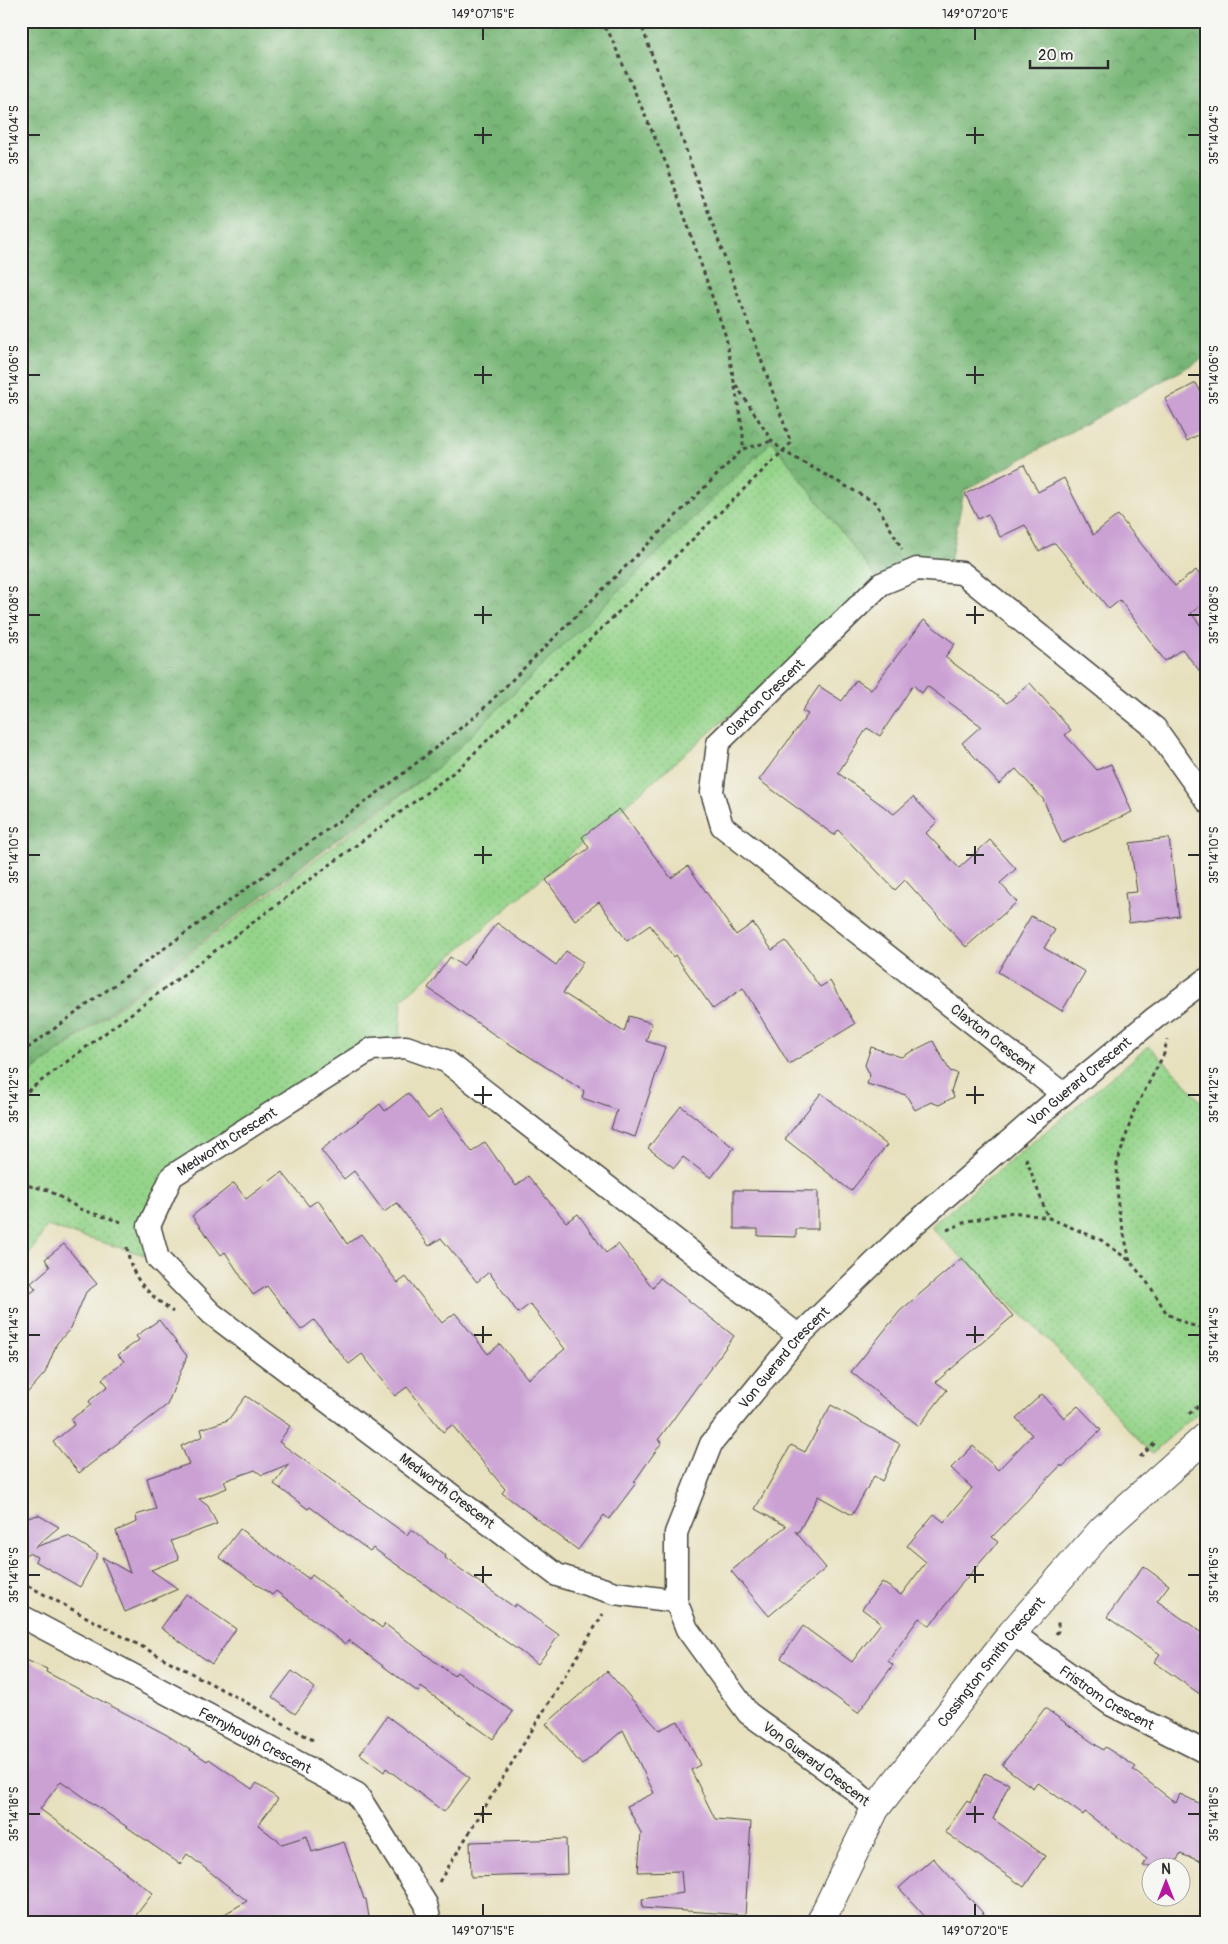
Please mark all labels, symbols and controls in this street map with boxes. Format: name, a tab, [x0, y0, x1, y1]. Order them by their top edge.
text: 149°07'15"E	[452, 7, 514, 22]
text: 149°07'20"E	[942, 7, 1008, 22]
scale bar	[1030, 38, 1108, 70]
text: 20 m	[1038, 46, 1073, 65]
text: 35°14'04"S	[7, 105, 22, 165]
text: 35°14'04"S	[1207, 105, 1222, 165]
text: 35°14'06"S	[7, 345, 22, 405]
text: 35°14'06"S	[1207, 345, 1222, 405]
text: 35°14'08"S	[7, 586, 22, 644]
text: 35°14'08"S	[1207, 586, 1222, 644]
street label: Claxton Crescent	[722, 655, 808, 739]
text: 35°14'10"S	[7, 826, 22, 884]
text: 35°14'10"S	[1207, 826, 1222, 884]
street label: Claxton Crescent	[947, 1001, 1039, 1078]
street label: Von Guerard Crescent	[1024, 1033, 1135, 1130]
text: 35°14'12"S	[7, 1067, 22, 1123]
text: 35°14'12"S	[1207, 1067, 1222, 1123]
street label: Medworth Crescent	[174, 1103, 280, 1179]
street label: Von Guerard Crescent	[735, 1303, 833, 1412]
text: 35°14'14"S	[7, 1307, 22, 1363]
text: 35°14'14"S	[1207, 1307, 1222, 1363]
street label: Medworth Crescent	[396, 1450, 498, 1533]
text: 35°14'16"S	[7, 1547, 22, 1603]
text: 35°14'16"S	[1207, 1547, 1222, 1603]
street label: Cossington Smith Crescent	[934, 1593, 1049, 1730]
street label: Fristrom Crescent	[1056, 1661, 1157, 1734]
street label: Fernyhough Crescent	[196, 1703, 315, 1777]
street label: Von Guerard Crescent	[759, 1718, 873, 1810]
text: 35°14'18"S	[7, 1786, 22, 1842]
text: 35°14'18"S	[1207, 1786, 1222, 1842]
north arrow	[1140, 1856, 1190, 1906]
text: N	[1161, 1861, 1171, 1878]
text: 149°07'15"E	[452, 1924, 514, 1939]
text: 149°07'20"E	[942, 1924, 1008, 1939]

